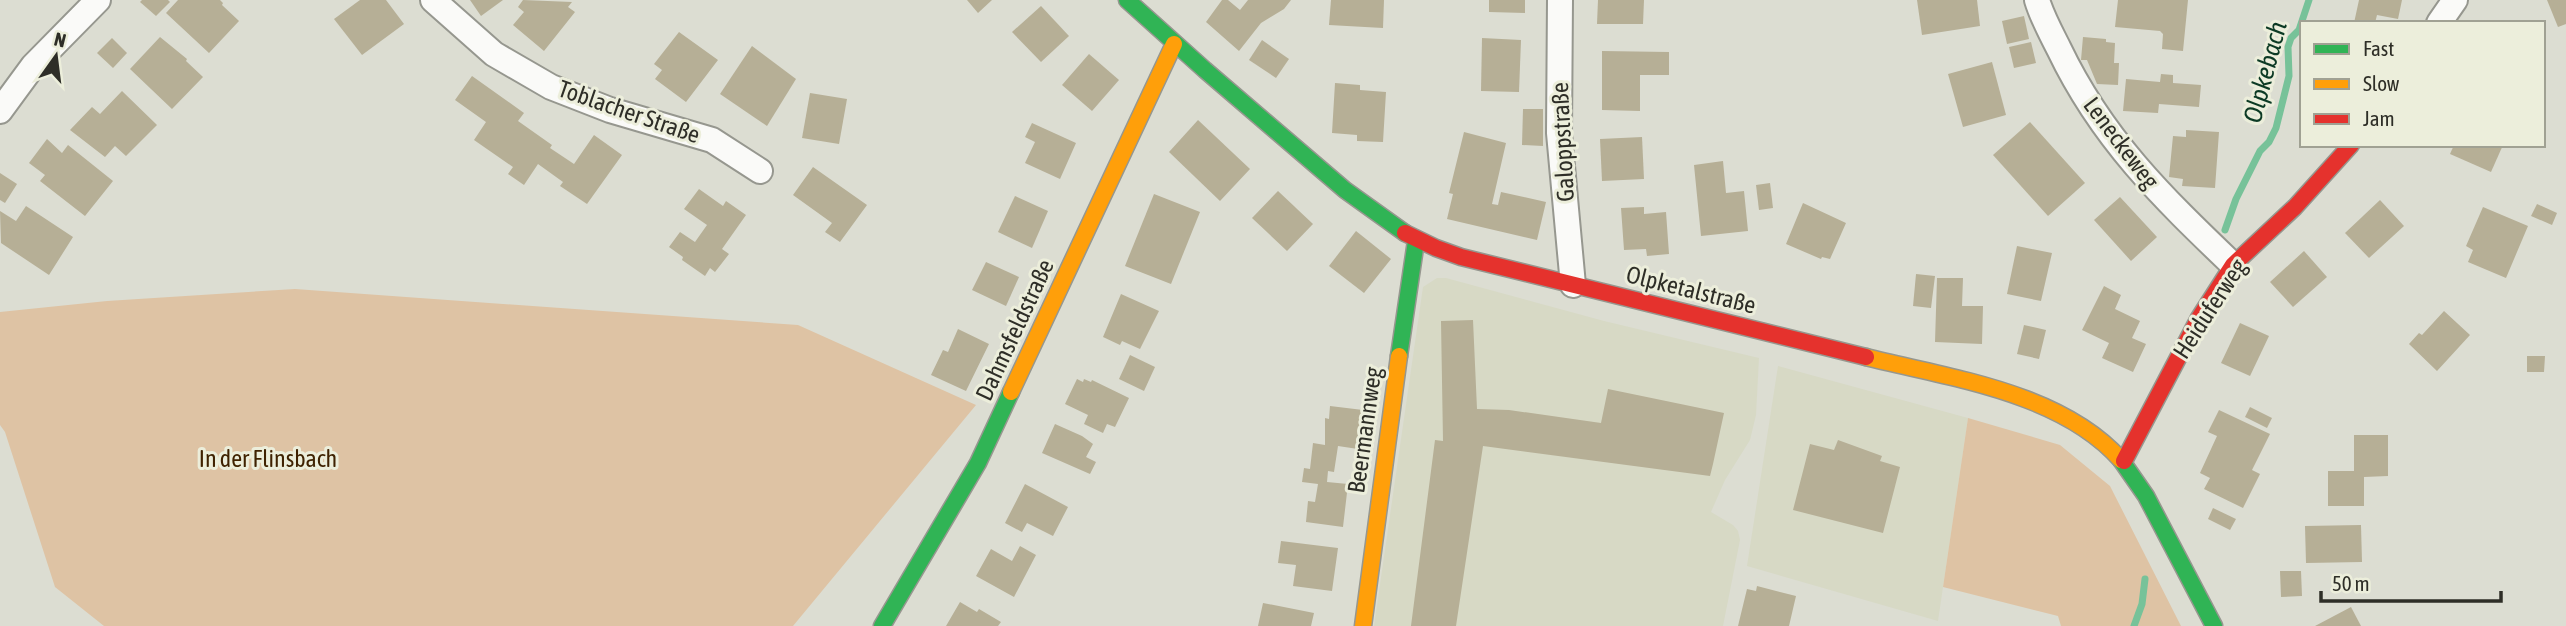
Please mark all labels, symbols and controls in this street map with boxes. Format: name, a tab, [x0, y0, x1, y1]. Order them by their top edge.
water label: Olpkebach	[2237, 18, 2293, 126]
north arrow	[21, 21, 91, 91]
legend	[2300, 21, 2545, 147]
text: N	[52, 27, 68, 52]
text: Fast	[2363, 36, 2394, 60]
text: Slow	[2363, 71, 2400, 95]
street label: Toblacher Straße	[555, 75, 704, 148]
street label: Galoppstraße	[1546, 82, 1579, 202]
street label: Leneckeweg	[2078, 92, 2165, 194]
text: Jam	[2363, 106, 2395, 130]
street label: Heiduferweg	[2167, 253, 2252, 364]
street label: Dahmsfeldstraße	[970, 255, 1059, 405]
street label: Olpketalstraße	[1624, 260, 1759, 319]
street label: Beermannweg	[1342, 364, 1387, 495]
park label: In der Flinsbach	[199, 445, 337, 472]
scale bar	[2321, 560, 2501, 604]
text: 50 m	[2332, 571, 2370, 595]

